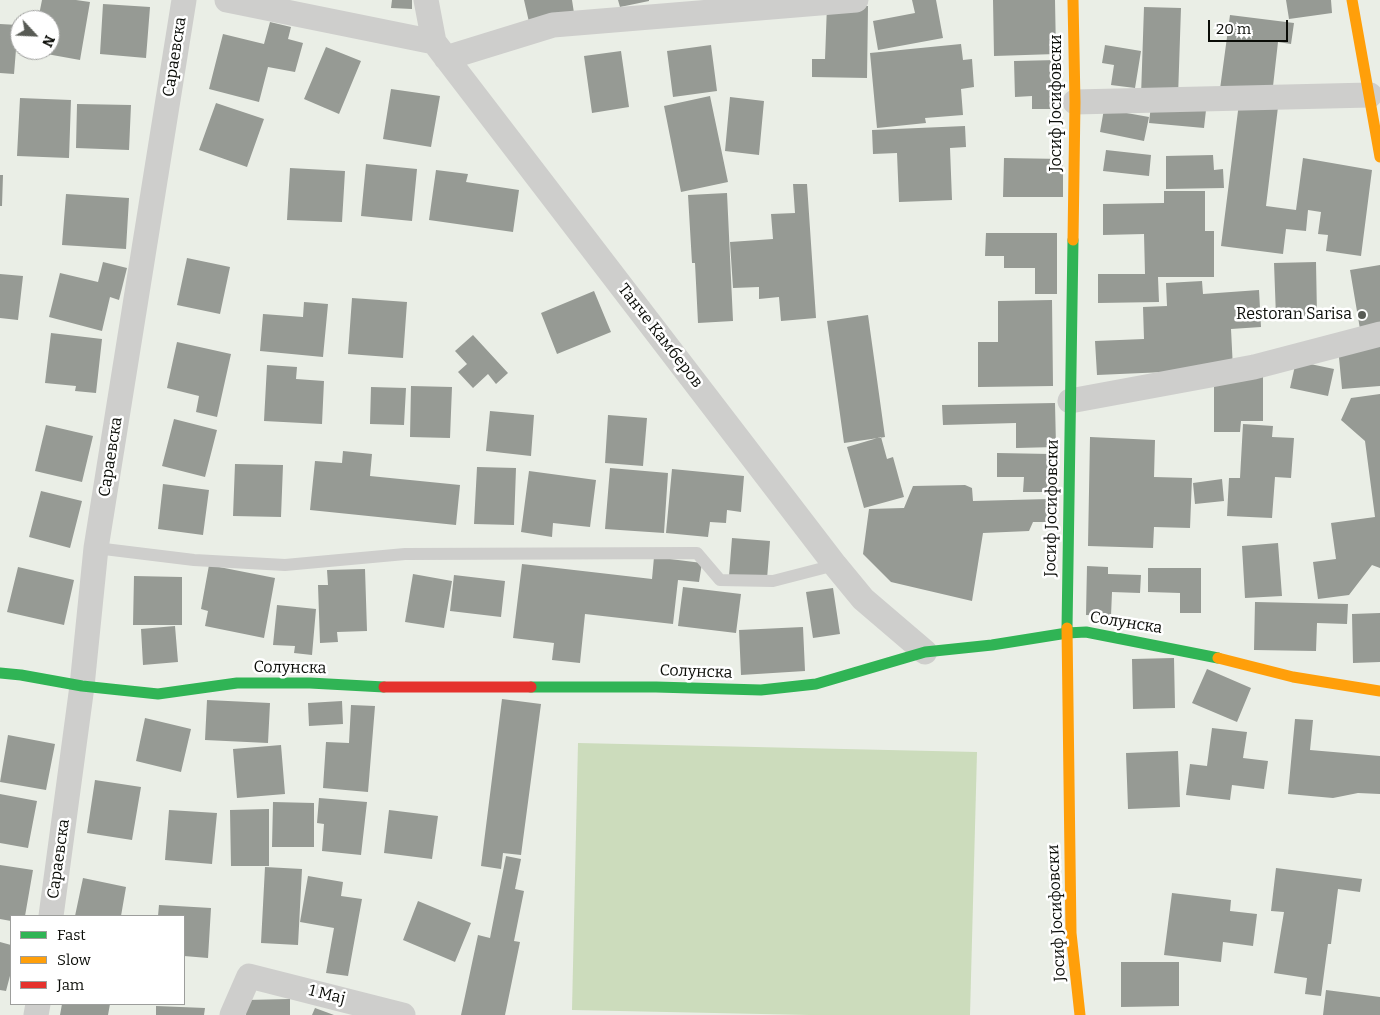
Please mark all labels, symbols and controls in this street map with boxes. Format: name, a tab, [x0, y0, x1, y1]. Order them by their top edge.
north arrow	[10, 10, 60, 60]
scale bar	[1210, 10, 1290, 42]
street label: Сараевска	[159, 16, 191, 98]
text: 20 m	[1216, 20, 1251, 38]
text: N	[38, 33, 58, 50]
street label: Јосиф Јосифовски	[1047, 34, 1067, 172]
street label: Танче Камберов	[613, 280, 707, 392]
place label: Restoran Sarisa	[1236, 305, 1352, 325]
marker: Restoran Sarisa	[1356, 309, 1368, 321]
street label: Сараевска	[95, 416, 127, 498]
street label: Јосиф Јосифовски	[1041, 439, 1063, 577]
street label: Солунска	[1089, 608, 1163, 638]
street label: Солунска	[253, 658, 327, 678]
street label: Солунска	[659, 661, 733, 683]
street label: Сараевска	[44, 818, 74, 900]
street label: Јосиф Јосифовски	[1044, 844, 1070, 982]
legend	[10, 915, 185, 1005]
text: Fast	[57, 926, 86, 944]
text: Slow	[57, 951, 91, 969]
text: Jam	[57, 976, 84, 994]
street label: 1 Мај	[307, 981, 347, 1009]

